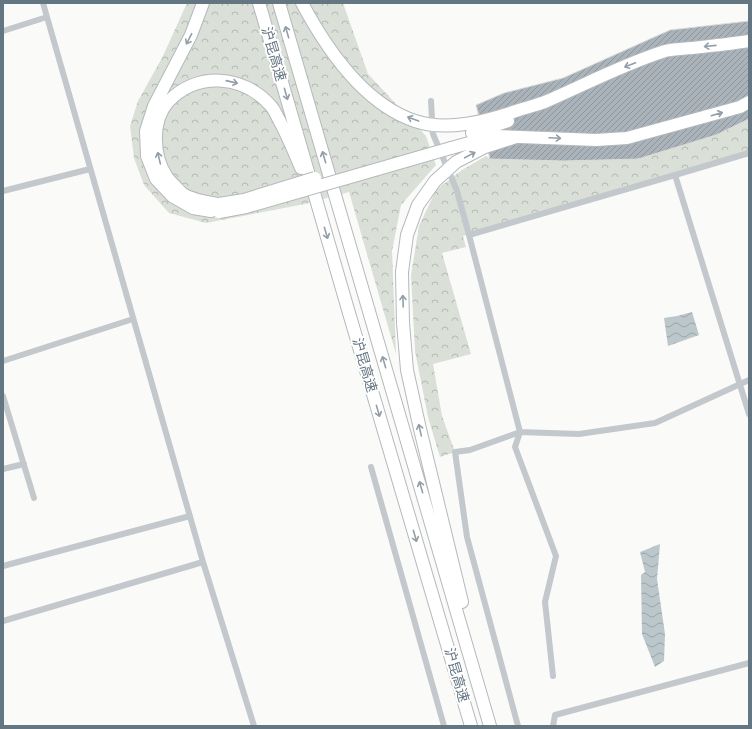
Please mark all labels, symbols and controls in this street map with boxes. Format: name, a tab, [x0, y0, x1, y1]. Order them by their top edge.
street label: 沪昆高速	[258, 25, 290, 83]
one-way arrow	[283, 26, 290, 39]
one-way arrow	[185, 33, 192, 45]
one-way arrow	[704, 42, 717, 50]
one-way arrow	[624, 61, 636, 69]
one-way arrow	[225, 79, 238, 87]
one-way arrow	[283, 87, 290, 100]
one-way arrow	[710, 110, 723, 117]
one-way arrow	[407, 115, 419, 123]
one-way arrow	[548, 134, 561, 142]
one-way arrow	[320, 150, 327, 163]
one-way arrow	[464, 150, 476, 158]
one-way arrow	[155, 152, 163, 165]
one-way arrow	[323, 226, 330, 239]
one-way arrow	[399, 295, 406, 308]
street label: 沪昆高速	[349, 336, 381, 394]
one-way arrow	[380, 356, 387, 369]
one-way arrow	[375, 404, 382, 417]
one-way arrow	[415, 423, 423, 436]
one-way arrow	[416, 481, 424, 494]
one-way arrow	[412, 529, 419, 542]
street label: 沪昆高速	[441, 646, 473, 704]

